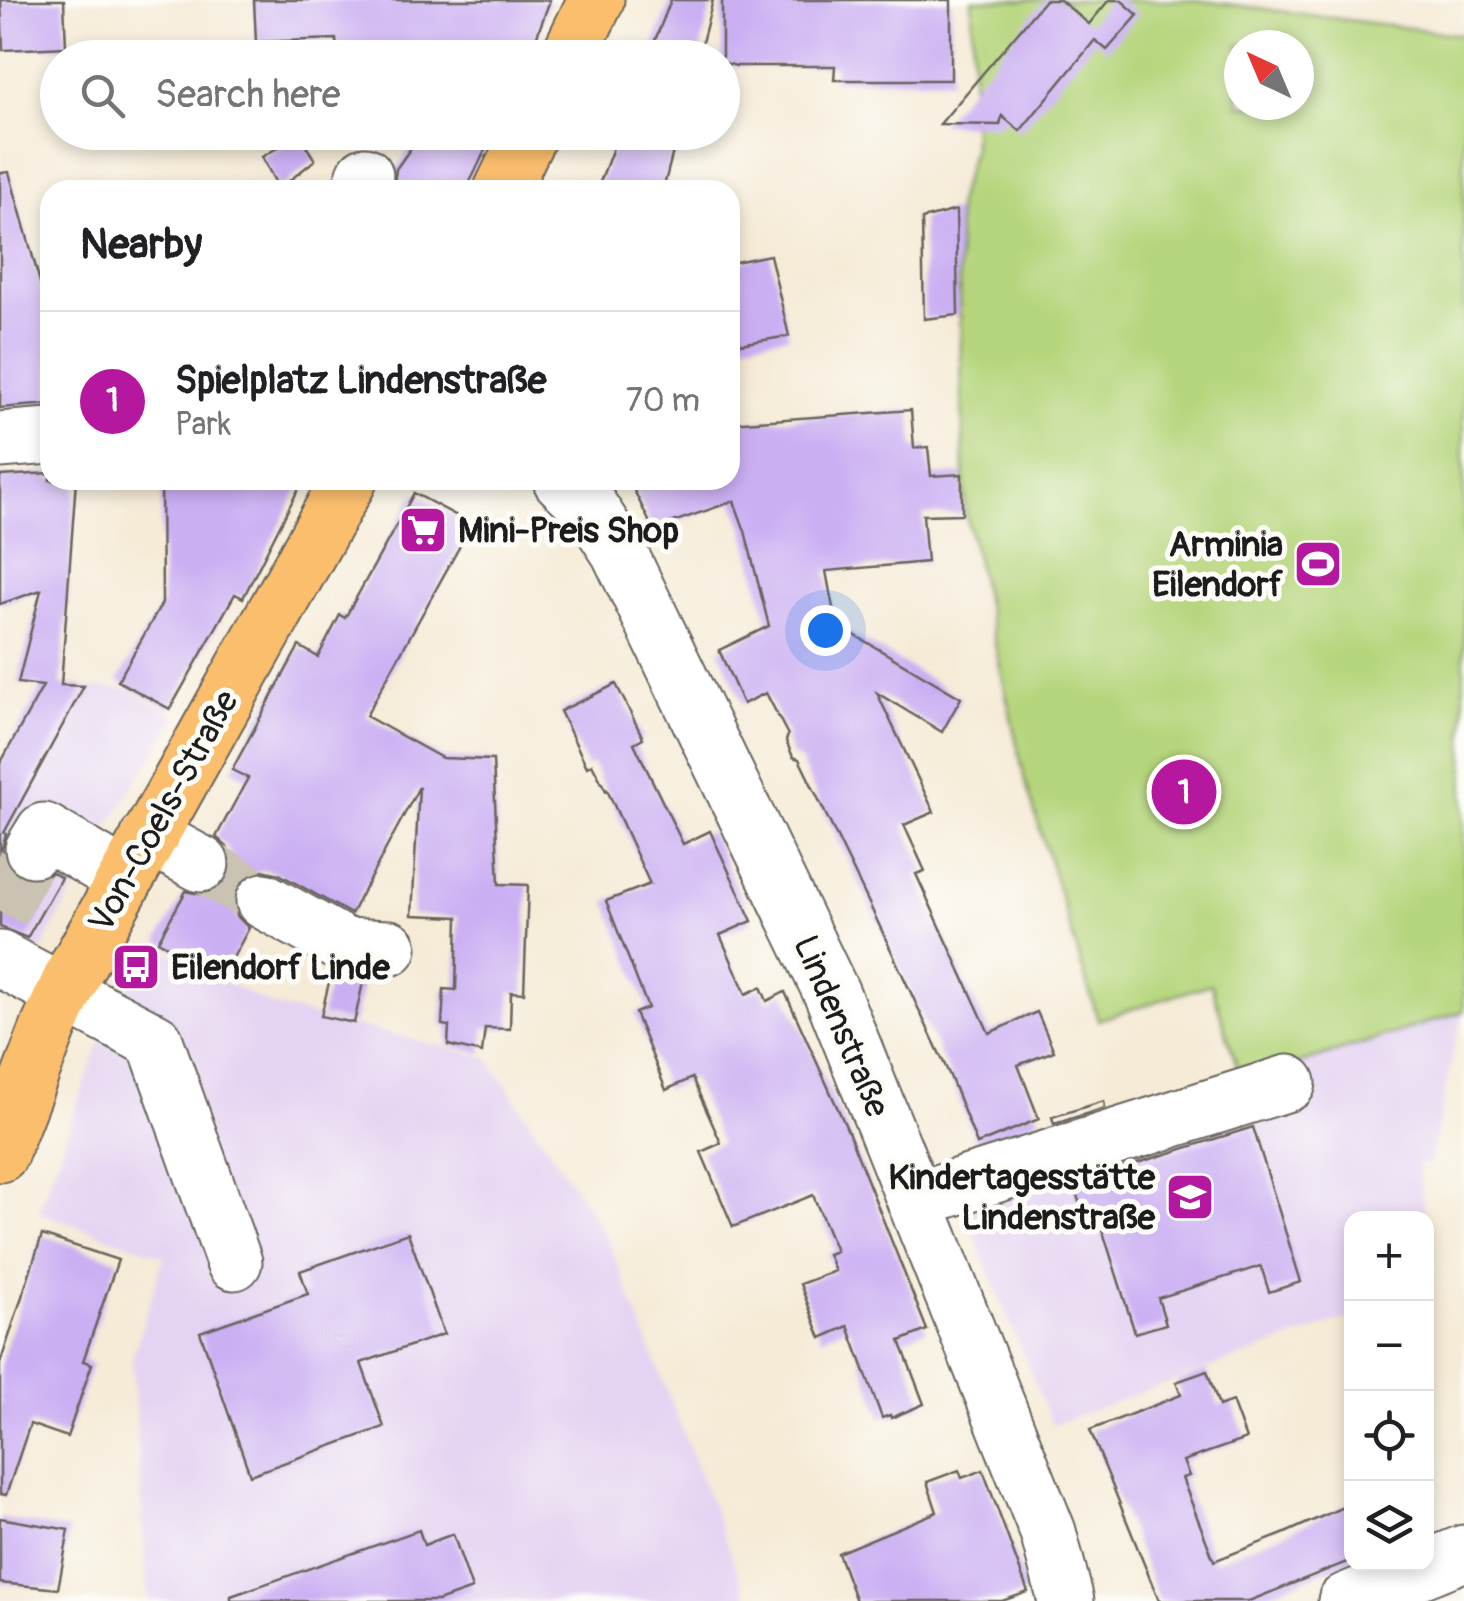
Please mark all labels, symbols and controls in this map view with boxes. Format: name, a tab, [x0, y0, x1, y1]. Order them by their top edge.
north arrow	[1224, 30, 1314, 120]
search box	[40, 40, 740, 150]
icon: search	[75, 68, 130, 123]
text: Search here	[155, 71, 341, 119]
text: Nearby	[80, 219, 202, 271]
text: Spielplatz Lindenstraße	[175, 357, 547, 405]
text: 1	[106, 381, 119, 421]
text: 70 m	[626, 381, 700, 421]
text: Park	[175, 405, 231, 445]
supermarket icon: Mini-Preis Shop	[397, 504, 449, 556]
place label: Mini-Preis Shop	[458, 509, 679, 553]
place label: Arminia Eilendorf	[1152, 523, 1284, 607]
sports icon: Arminia Eilendorf	[1292, 538, 1344, 590]
your location	[800, 605, 851, 656]
street label: Von-Coels-Straße	[79, 683, 249, 940]
pin: 1	[1152, 754, 1216, 830]
street label: Lindenstraße	[783, 929, 899, 1124]
bus stop icon: Eilendorf Linde	[110, 941, 162, 993]
place label: Eilendorf Linde	[171, 946, 391, 990]
place label: Kindertagesstätte Lindenstraße	[888, 1156, 1156, 1240]
school or university icon: Kindertagesstätte Lindenstraße	[1164, 1171, 1216, 1223]
map controls	[1344, 1211, 1434, 1571]
button: +	[1344, 1211, 1434, 1301]
button: −	[1344, 1301, 1434, 1391]
button: locate	[1344, 1391, 1434, 1481]
button: layers	[1344, 1481, 1434, 1571]

